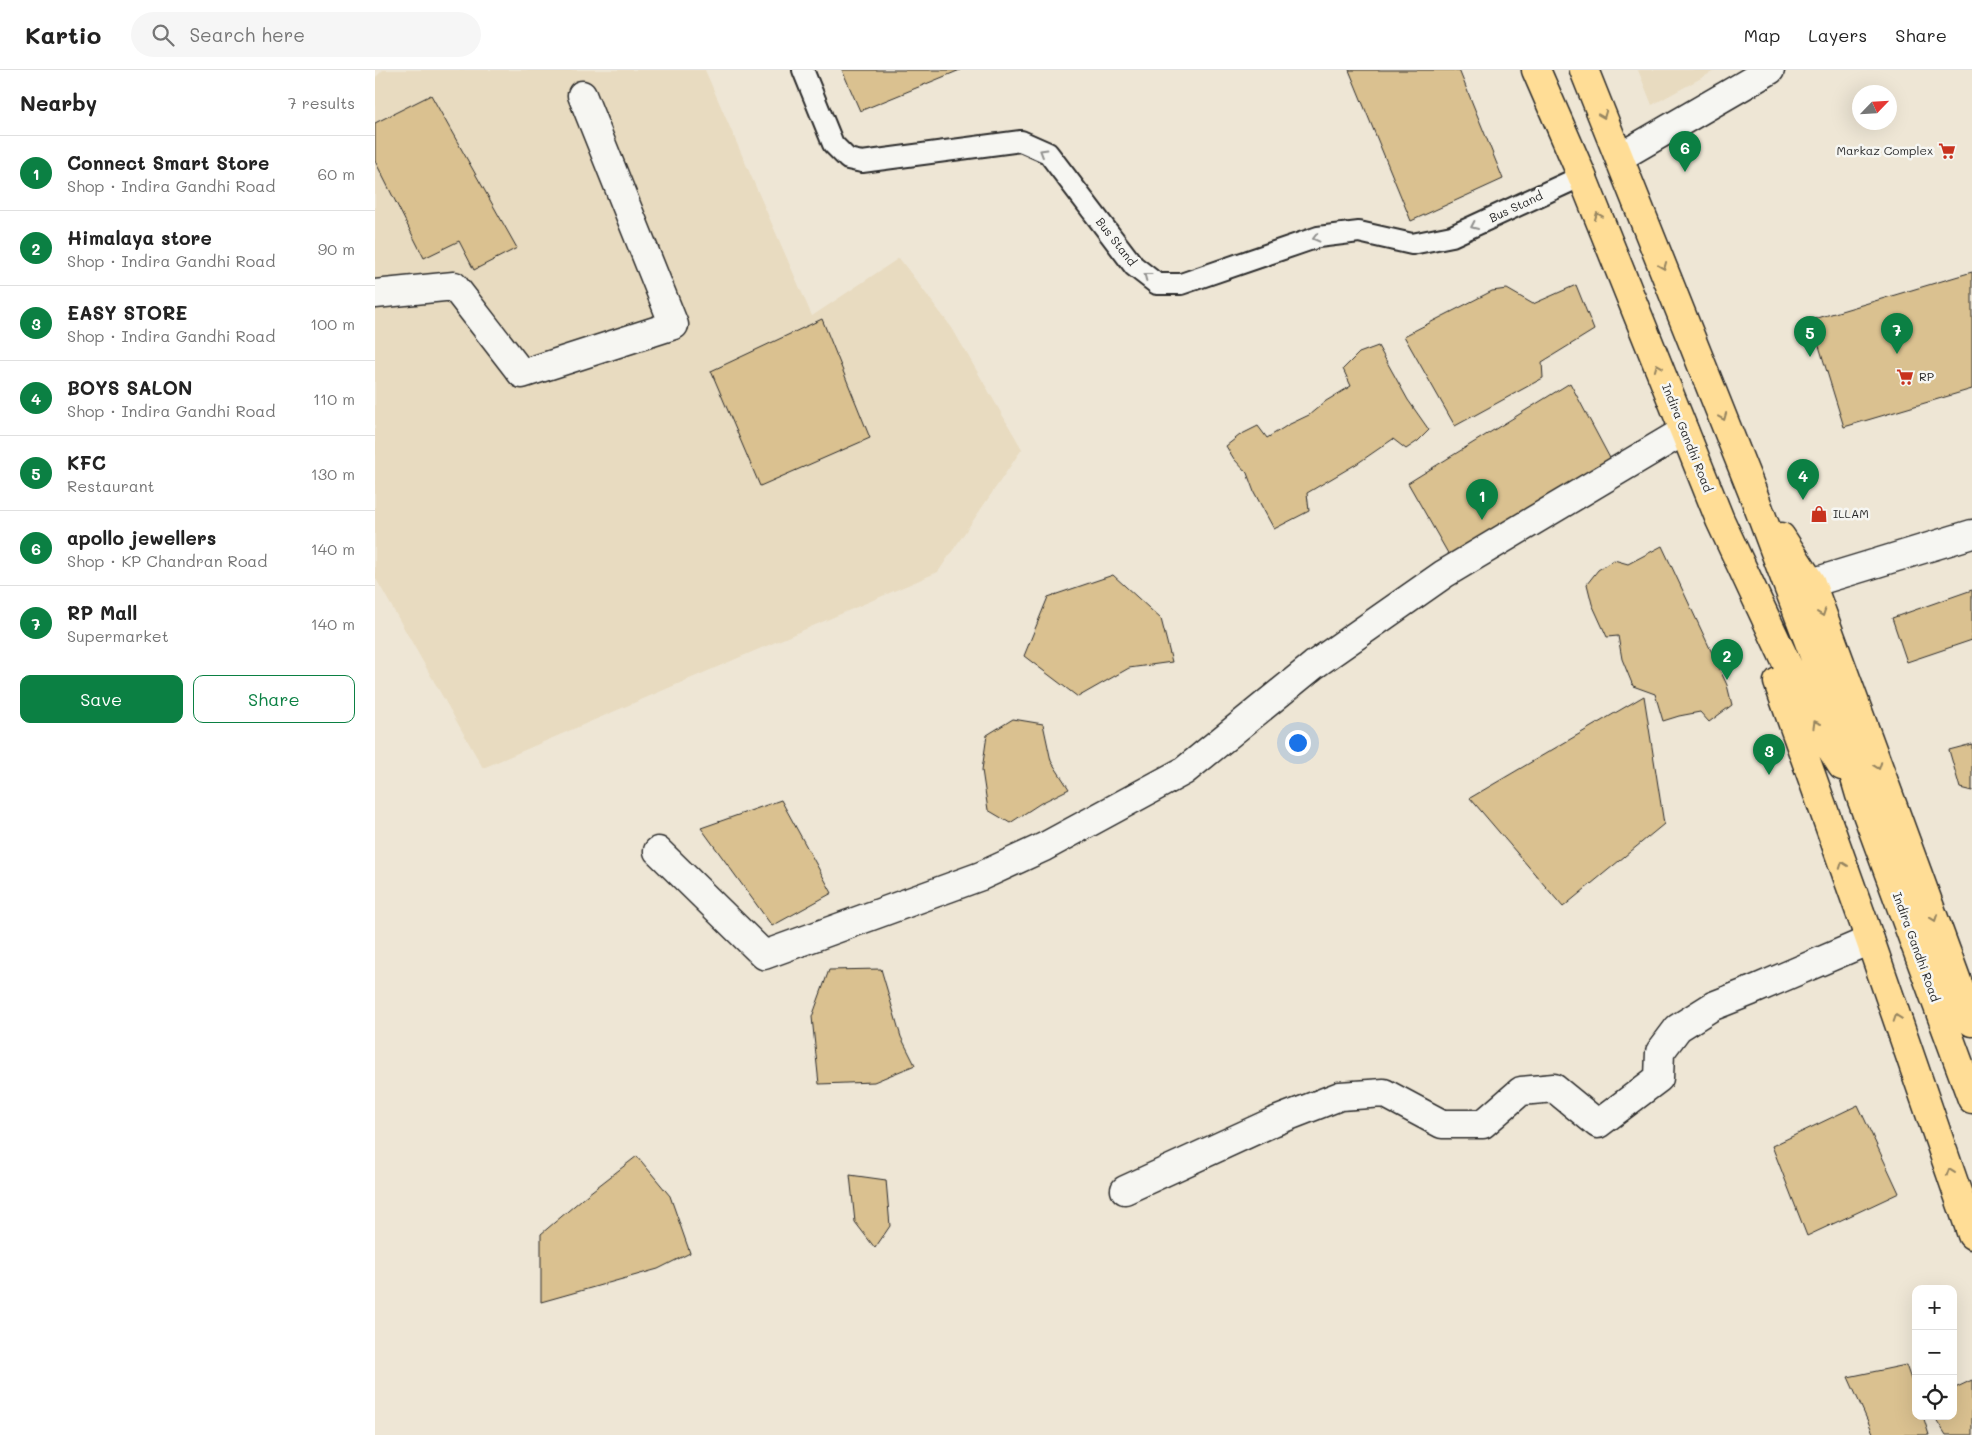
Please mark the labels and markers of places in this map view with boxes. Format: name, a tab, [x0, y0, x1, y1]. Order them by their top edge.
pin: 6	[1669, 131, 1701, 172]
supermarket icon: Markaz Complex	[1937, 141, 1957, 161]
place label: Markaz Complex	[1836, 142, 1933, 158]
pin: 7	[1881, 313, 1913, 354]
pin: 5	[1794, 316, 1826, 357]
supermarket icon: RP	[1895, 367, 1915, 387]
place label: RP	[1919, 368, 1934, 384]
pin: 4	[1787, 459, 1819, 500]
pin: 1	[1466, 479, 1498, 520]
shop icon: ILLAM	[1809, 504, 1829, 524]
place label: ILLAM	[1833, 505, 1869, 521]
pin: 2	[1711, 639, 1743, 680]
pin: 3	[1753, 734, 1785, 775]

